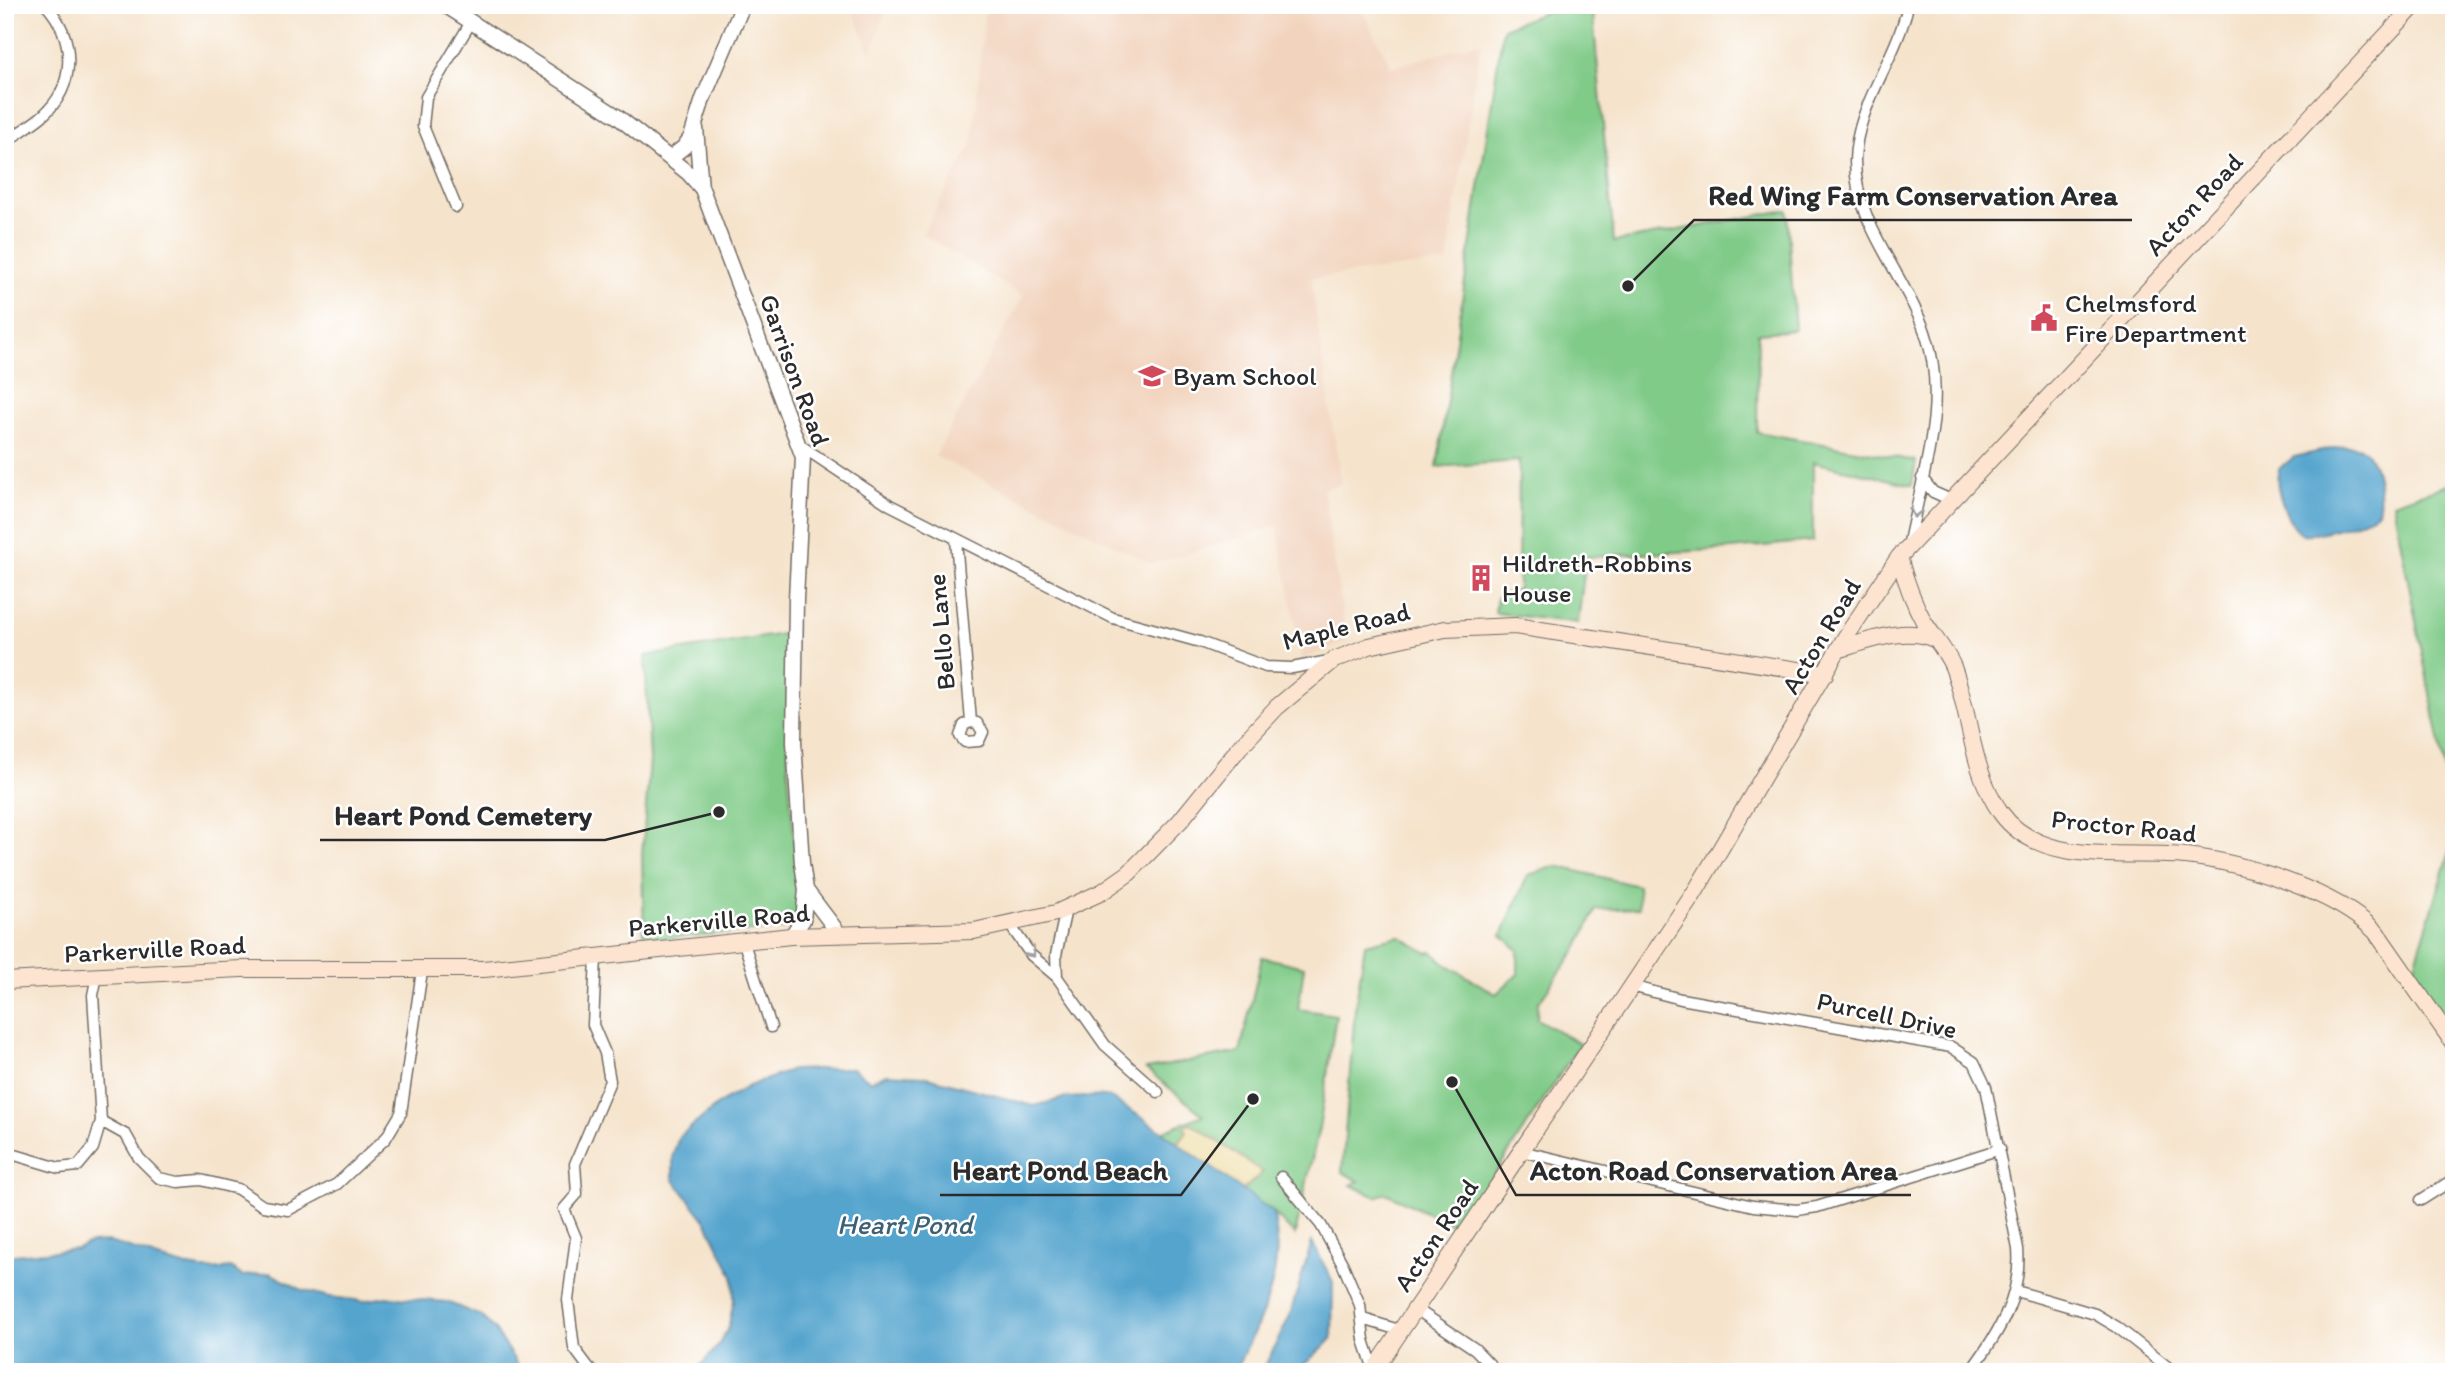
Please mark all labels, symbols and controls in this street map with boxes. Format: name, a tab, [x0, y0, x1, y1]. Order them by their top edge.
street label: Acton Road	[2138, 145, 2250, 262]
callout: Red Wing Farm Conservation Area	[1694, 171, 2132, 220]
text: Red Wing Farm Conservation Area	[1708, 178, 2118, 212]
place label: Chelmsford Fire Department	[2065, 287, 2247, 349]
street label: Garrison Road	[753, 290, 837, 450]
public building icon: Chelmsford Fire Department	[2029, 303, 2059, 333]
place label: Byam School	[1173, 360, 1317, 392]
school or university icon: Byam School	[1137, 361, 1167, 391]
one-way arrow	[1909, 506, 1923, 518]
place label: Hildreth-Robbins House	[1502, 547, 1692, 609]
building icon: Hildreth-Robbins House	[1466, 563, 1496, 593]
street label: Bello Lane	[920, 572, 962, 692]
street label: Acton Road	[1774, 572, 1868, 700]
street label: Maple Road	[1279, 595, 1413, 657]
callout: Heart Pond Cemetery	[320, 791, 605, 840]
text: Heart Pond Cemetery	[334, 798, 593, 832]
street label: Proctor Road	[2050, 802, 2198, 850]
street label: Parkerville Road	[627, 896, 812, 944]
street label: Parkerville Road	[63, 928, 247, 970]
one-way arrow	[1023, 945, 1035, 958]
street label: Purcell Drive	[1814, 985, 1960, 1045]
callout: Heart Pond Beach	[940, 1146, 1181, 1195]
callout: Acton Road Conservation Area	[1516, 1146, 1911, 1195]
text: Heart Pond Beach	[952, 1153, 1169, 1187]
text: Acton Road Conservation Area	[1529, 1153, 1898, 1187]
street label: Acton Road	[1387, 1172, 1486, 1298]
water label: Heart Pond	[837, 1207, 976, 1241]

